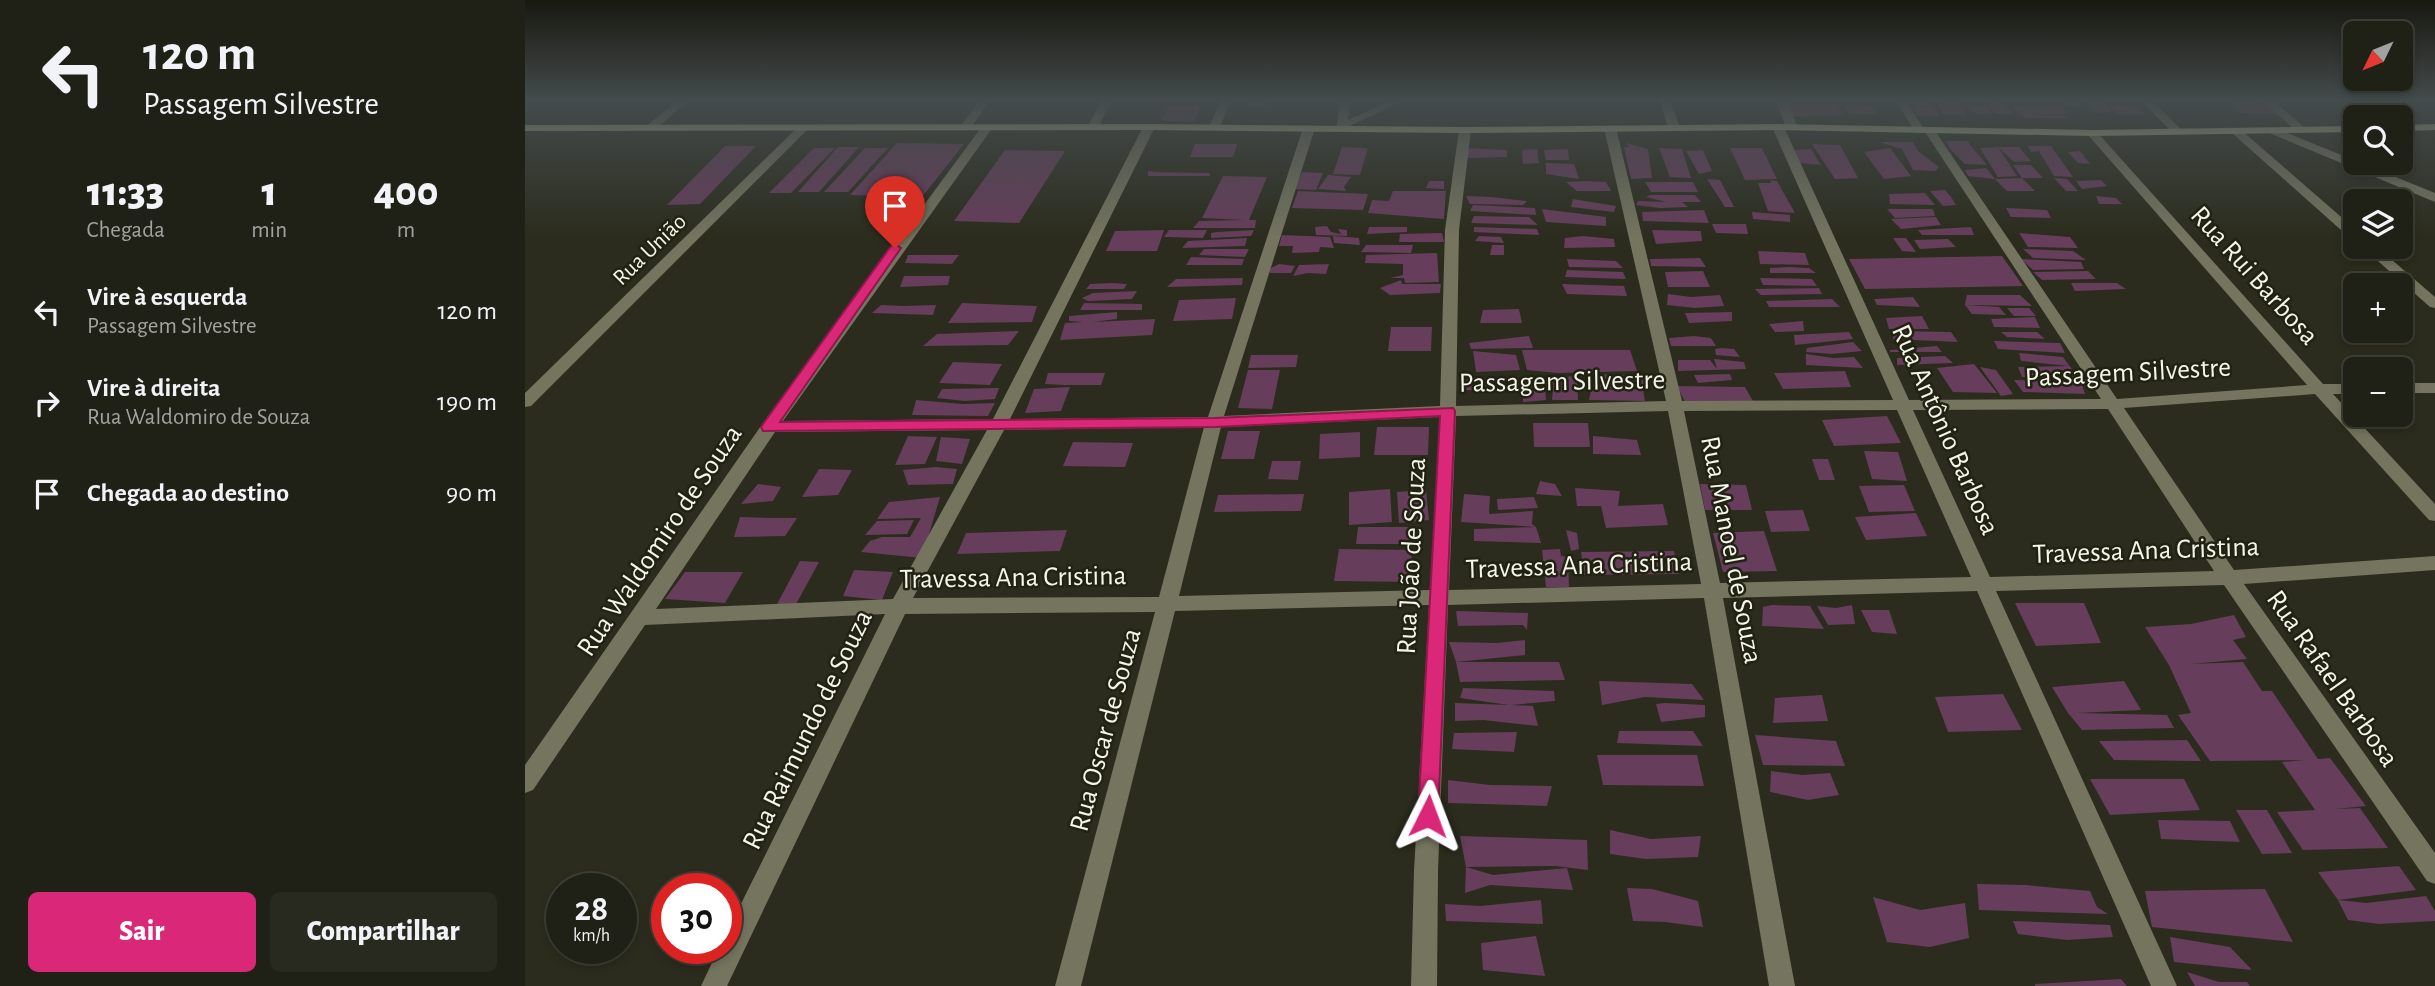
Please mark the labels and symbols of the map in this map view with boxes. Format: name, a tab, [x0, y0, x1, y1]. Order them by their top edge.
north arrow	[2343, 21, 2413, 91]
pin	[865, 176, 925, 248]
street label: Rua Rui Barbosa	[2185, 201, 2323, 351]
street label: Rua União	[609, 210, 691, 290]
street label: Rua Antônio Barbosa	[1886, 321, 2004, 539]
street label: Passagem Silvestre	[2024, 354, 2232, 392]
street label: Passagem Silvestre	[1459, 366, 1665, 398]
street label: Rua Waldomiro de Souza	[572, 420, 748, 662]
street label: Rua Manoel de Souza	[1695, 434, 1767, 666]
street label: Rua João de Souza	[1393, 457, 1431, 655]
street label: Travessa Ana Cristina	[2032, 533, 2260, 569]
street label: Travessa Ana Cristina	[1465, 548, 1693, 584]
street label: Travessa Ana Cristina	[899, 562, 1127, 594]
street label: Rua Rafael Barbosa	[2261, 586, 2403, 772]
street label: Rua Raimundo de Souza	[738, 606, 878, 854]
street label: Rua Oscar de Souza	[1065, 625, 1147, 835]
position arrow	[1391, 779, 1465, 853]
speed limit sign: 30	[651, 873, 742, 964]

